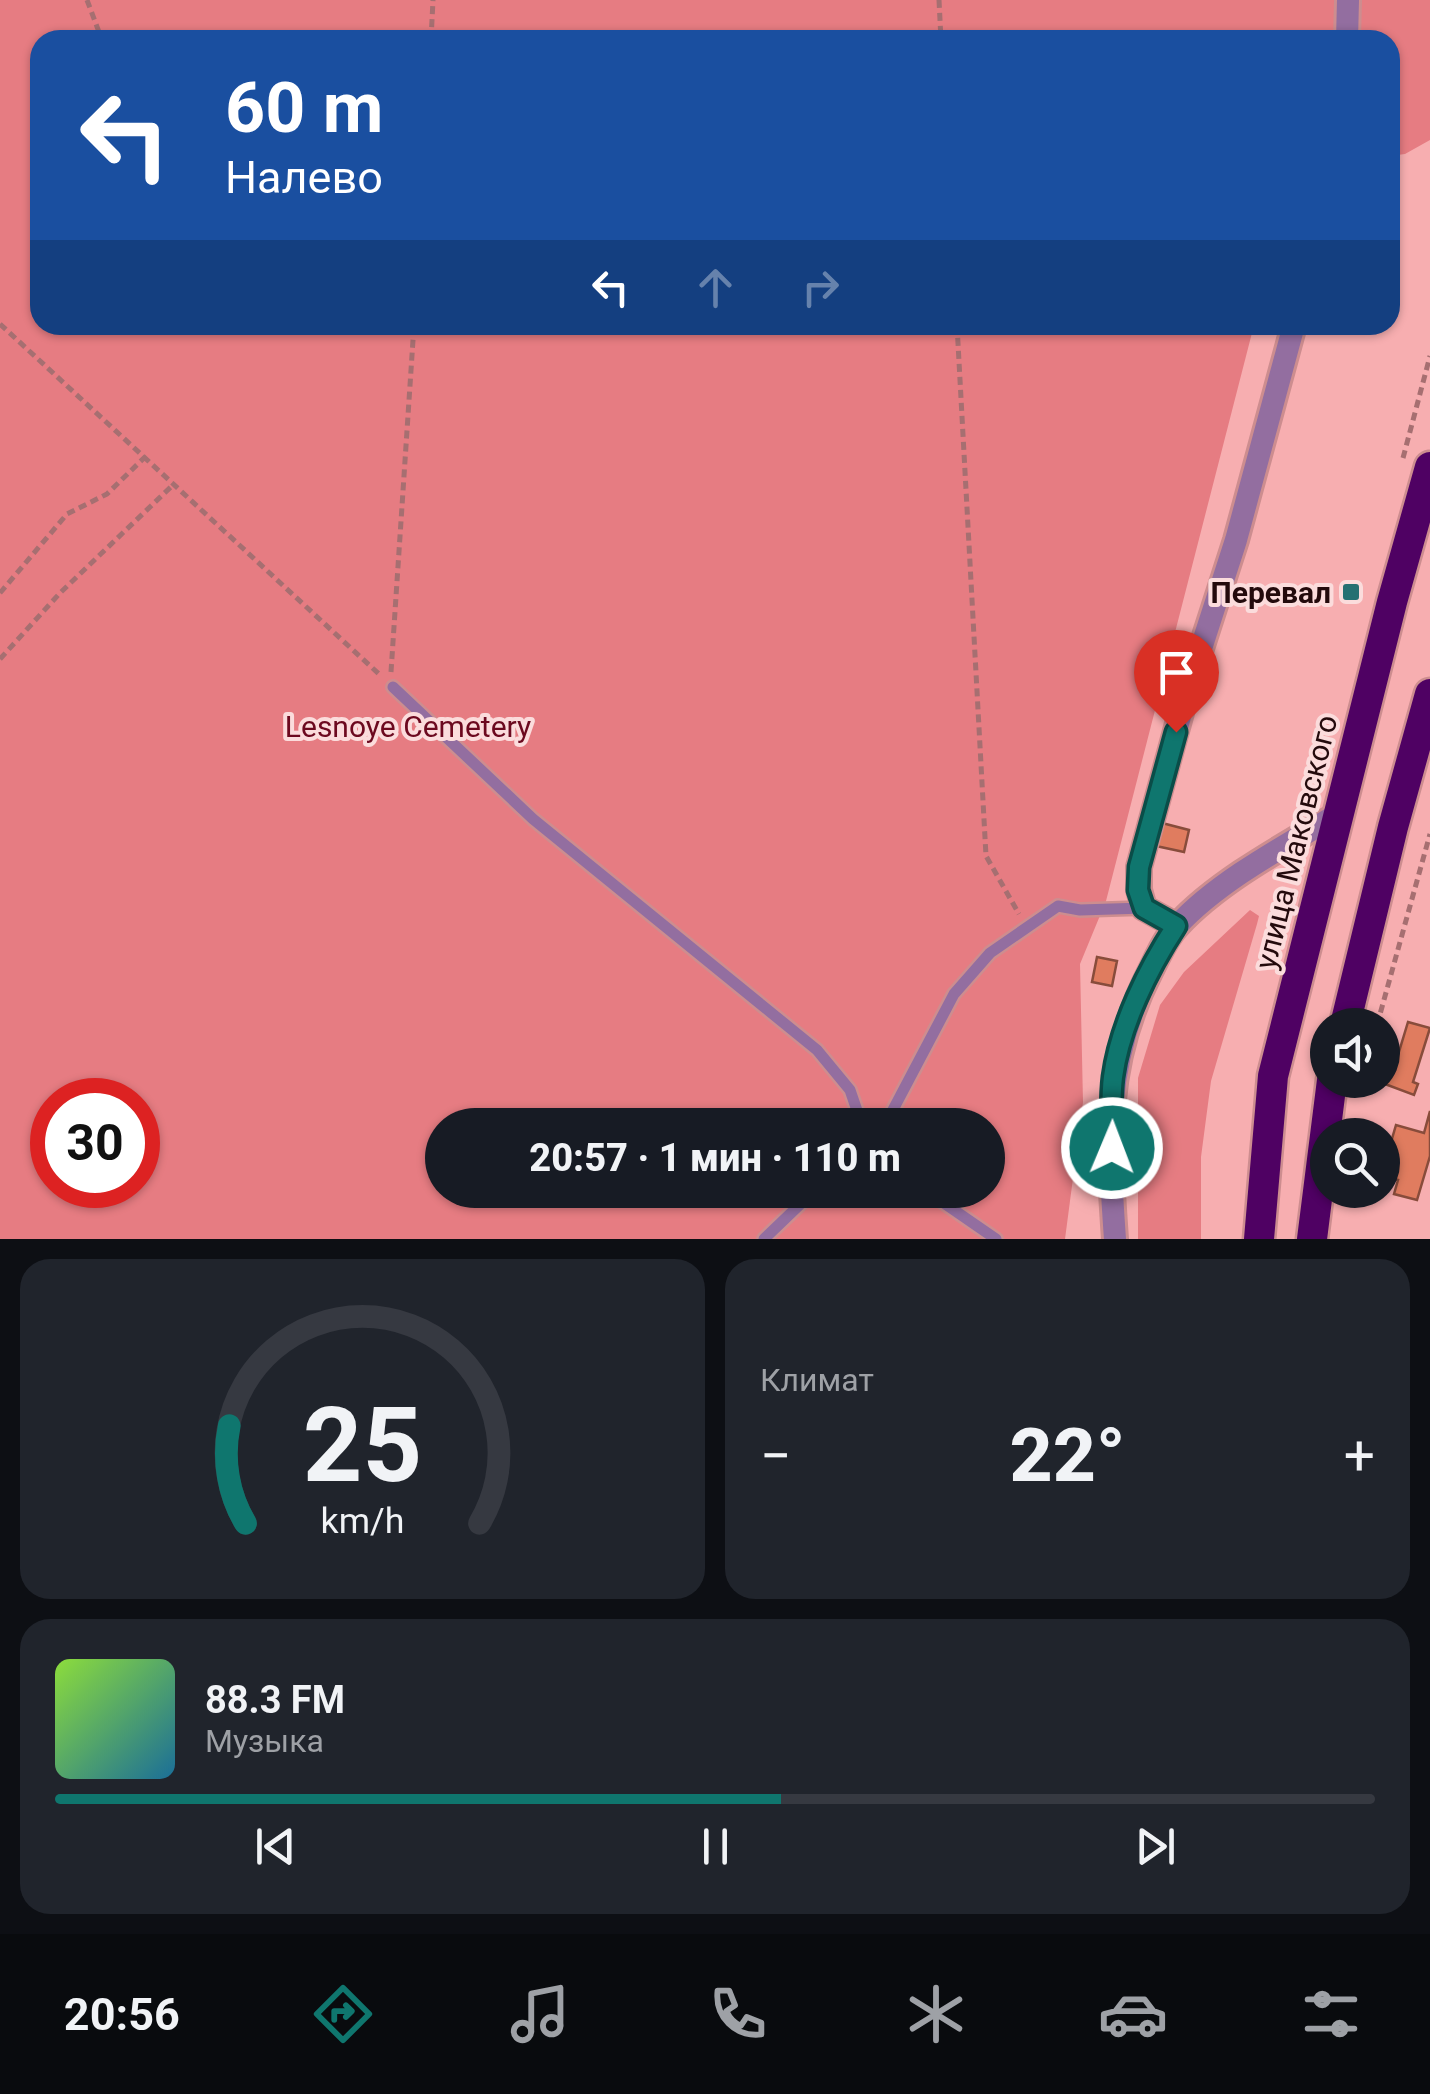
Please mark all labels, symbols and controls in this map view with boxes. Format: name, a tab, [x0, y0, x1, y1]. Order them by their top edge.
text: 60 m	[225, 67, 383, 149]
icon: left	[60, 70, 190, 200]
text: Налево	[225, 151, 383, 204]
icon: left	[583, 260, 638, 315]
icon: ahead	[688, 260, 743, 315]
icon: right	[793, 260, 848, 315]
place label: Перевал	[1210, 575, 1331, 610]
marker: Перевал	[1340, 581, 1362, 603]
pin	[1134, 630, 1219, 733]
icon: arrive	[1149, 645, 1204, 700]
park label: Lesnoye Cemetery	[285, 709, 531, 744]
street label: улица Маковского	[1247, 711, 1345, 973]
map controls	[1310, 1008, 1400, 1208]
button: sound	[1310, 1008, 1400, 1098]
speed limit sign: 30	[30, 1078, 160, 1208]
position arrow	[1060, 1096, 1164, 1200]
button: search	[1310, 1118, 1400, 1208]
text: 20:57 · 1 мин · 110 m	[529, 1136, 901, 1180]
text: Климат	[760, 1361, 874, 1399]
text: 25	[303, 1385, 422, 1506]
text: 22°	[1010, 1411, 1126, 1499]
text: −	[760, 1424, 791, 1488]
text: +	[1344, 1424, 1375, 1488]
text: km/h	[321, 1500, 404, 1542]
text: 88.3 FM	[205, 1678, 345, 1722]
text: Музыка	[205, 1722, 324, 1760]
icon: previous	[248, 1819, 303, 1874]
icon: pause	[688, 1819, 743, 1874]
icon: next	[1128, 1819, 1183, 1874]
icon: directions	[308, 1979, 378, 2049]
icon: music	[505, 1979, 575, 2049]
icon: phone	[703, 1979, 773, 2049]
icon: climate	[901, 1979, 971, 2049]
icon: car	[1098, 1979, 1168, 2049]
icon: filters	[1296, 1979, 1366, 2049]
text: 20:56	[64, 1988, 180, 2041]

